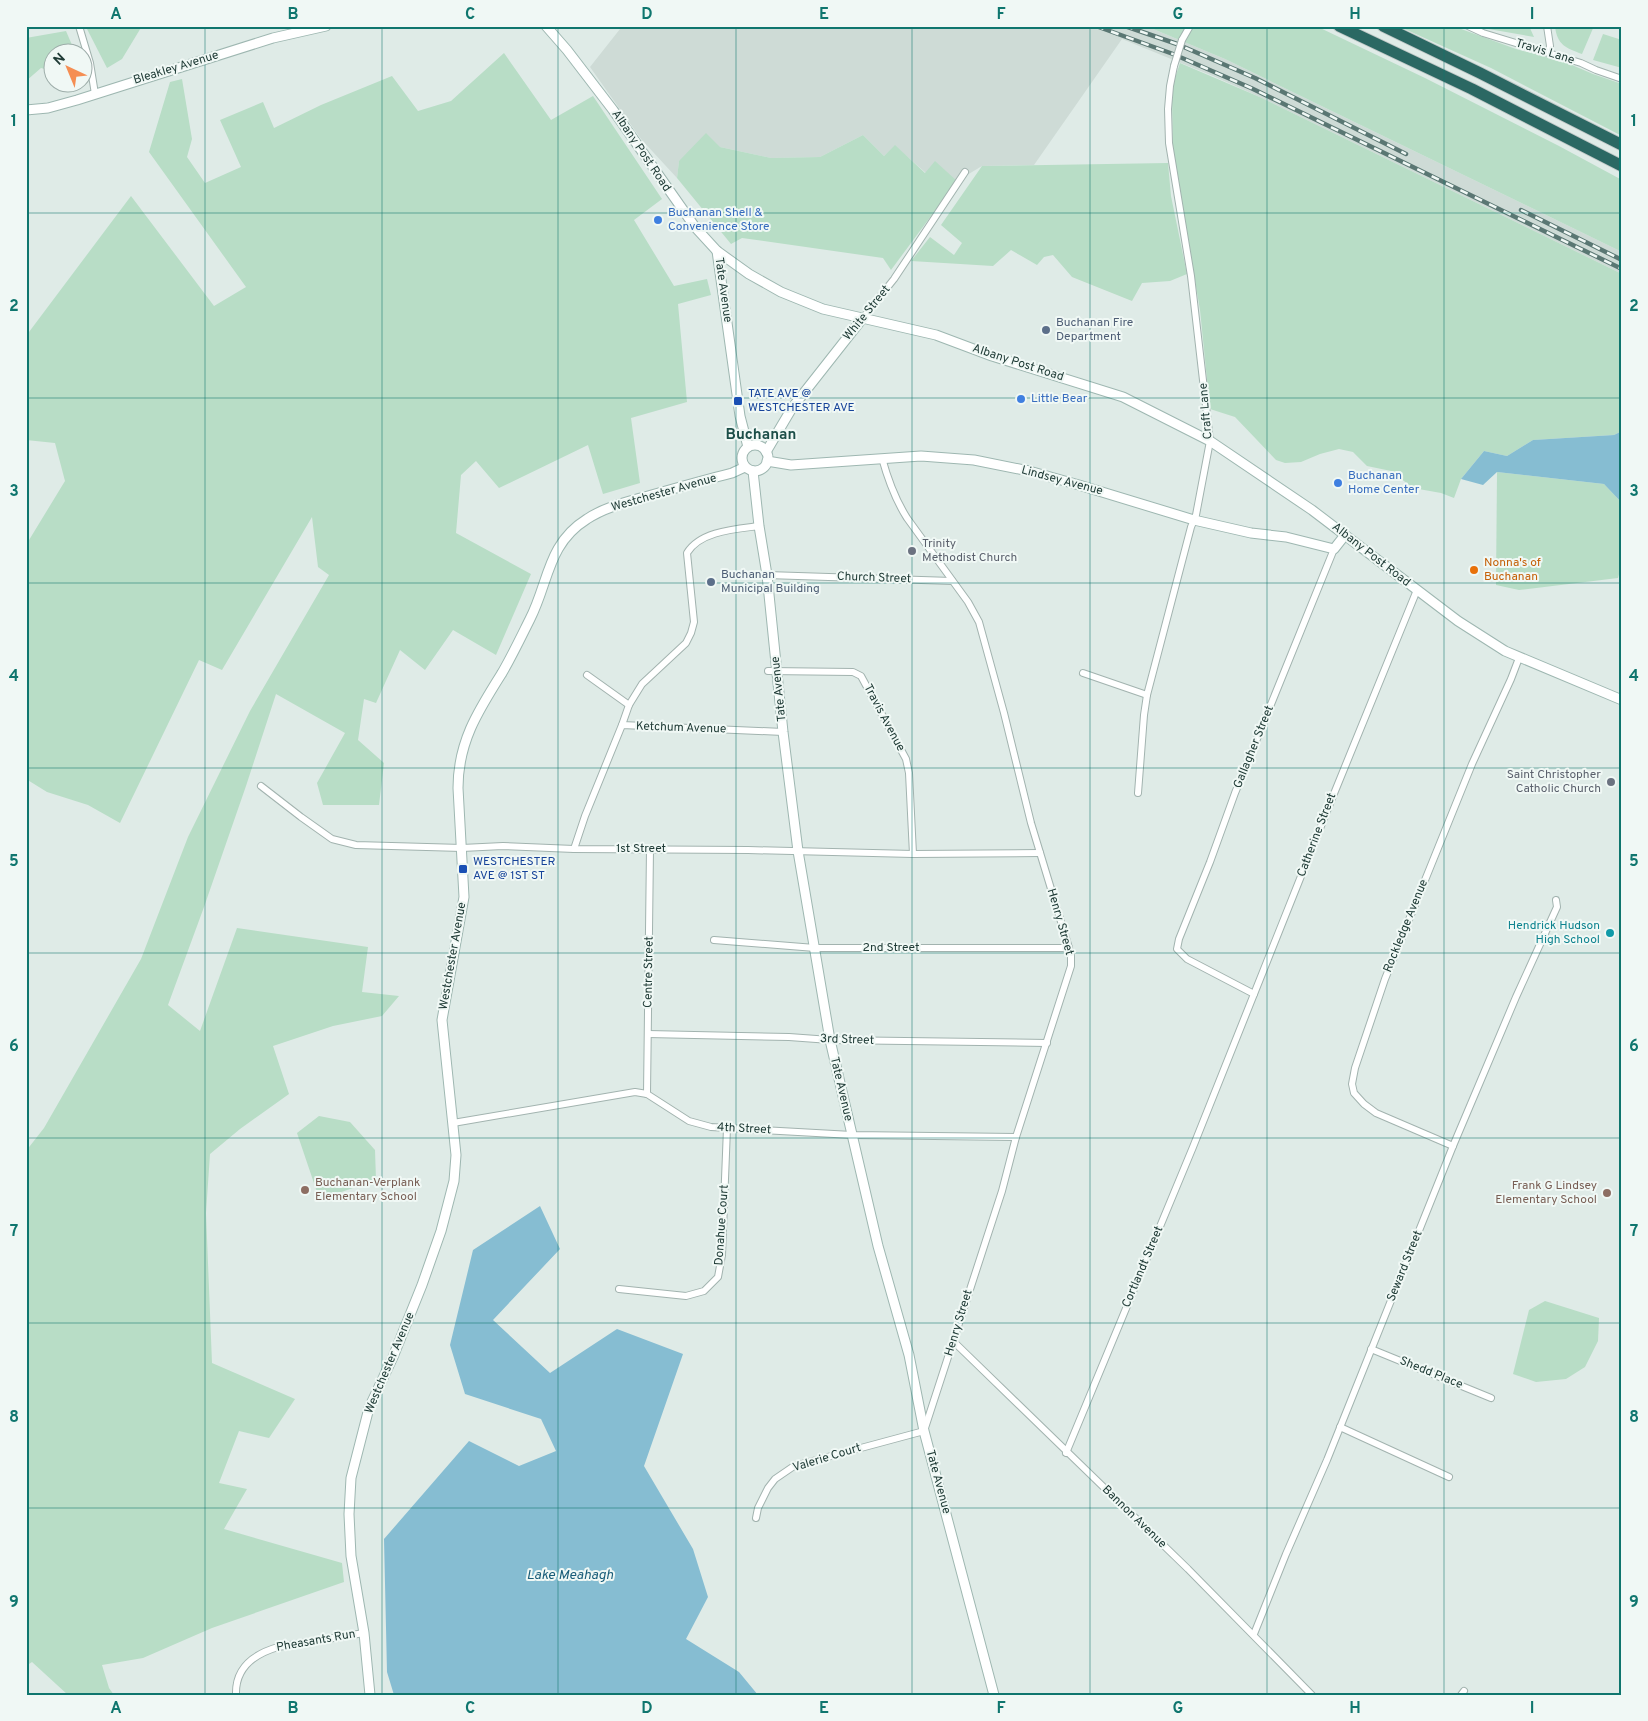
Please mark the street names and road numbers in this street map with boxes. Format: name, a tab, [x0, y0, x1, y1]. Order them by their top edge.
street label: Travis Lane	[1514, 35, 1576, 69]
street label: Bleakley Avenue	[131, 47, 221, 89]
street label: Albany Post Road	[608, 107, 674, 195]
street label: Tate Avenue	[711, 256, 735, 324]
street label: White Street	[840, 282, 894, 344]
street label: Albany Post Road	[970, 341, 1066, 385]
street label: Craft Lane	[1196, 382, 1216, 440]
street label: Lindsey Avenue	[1019, 462, 1105, 500]
street label: Westchester Avenue	[609, 470, 719, 516]
street label: Albany Post Road	[1328, 519, 1414, 591]
street label: Church Street	[837, 569, 911, 587]
street label: Tate Avenue	[768, 655, 790, 723]
street label: Travis Avenue	[860, 682, 908, 754]
street label: Gallagher Street	[1230, 703, 1278, 791]
street label: Ketchum Avenue	[635, 718, 727, 738]
street label: Catherine Street	[1294, 791, 1340, 879]
street label: 1st Street	[616, 841, 666, 857]
street label: Rockledge Avenue	[1380, 877, 1432, 975]
street label: Henry Street	[1043, 887, 1077, 957]
street label: Westchester Avenue	[436, 901, 470, 1011]
street label: Centre Street	[640, 936, 658, 1008]
street label: 2nd Street	[863, 940, 919, 956]
street label: 3rd Street	[820, 1031, 874, 1049]
street label: Tate Avenue	[826, 1055, 856, 1123]
street label: 4th Street	[716, 1120, 772, 1138]
street label: Donahue Court	[711, 1184, 733, 1266]
street label: Cortlandt Street	[1119, 1224, 1167, 1310]
street label: Seward Street	[1383, 1228, 1427, 1304]
street label: Henry Street	[941, 1288, 977, 1358]
street label: Westchester Avenue	[361, 1310, 419, 1416]
street label: Shedd Place	[1397, 1353, 1465, 1393]
street label: Valerie Court	[791, 1440, 863, 1476]
street label: Tate Avenue	[922, 1448, 954, 1516]
street label: Bannon Avenue	[1098, 1482, 1170, 1552]
street label: Pheasants Run	[275, 1626, 357, 1656]

